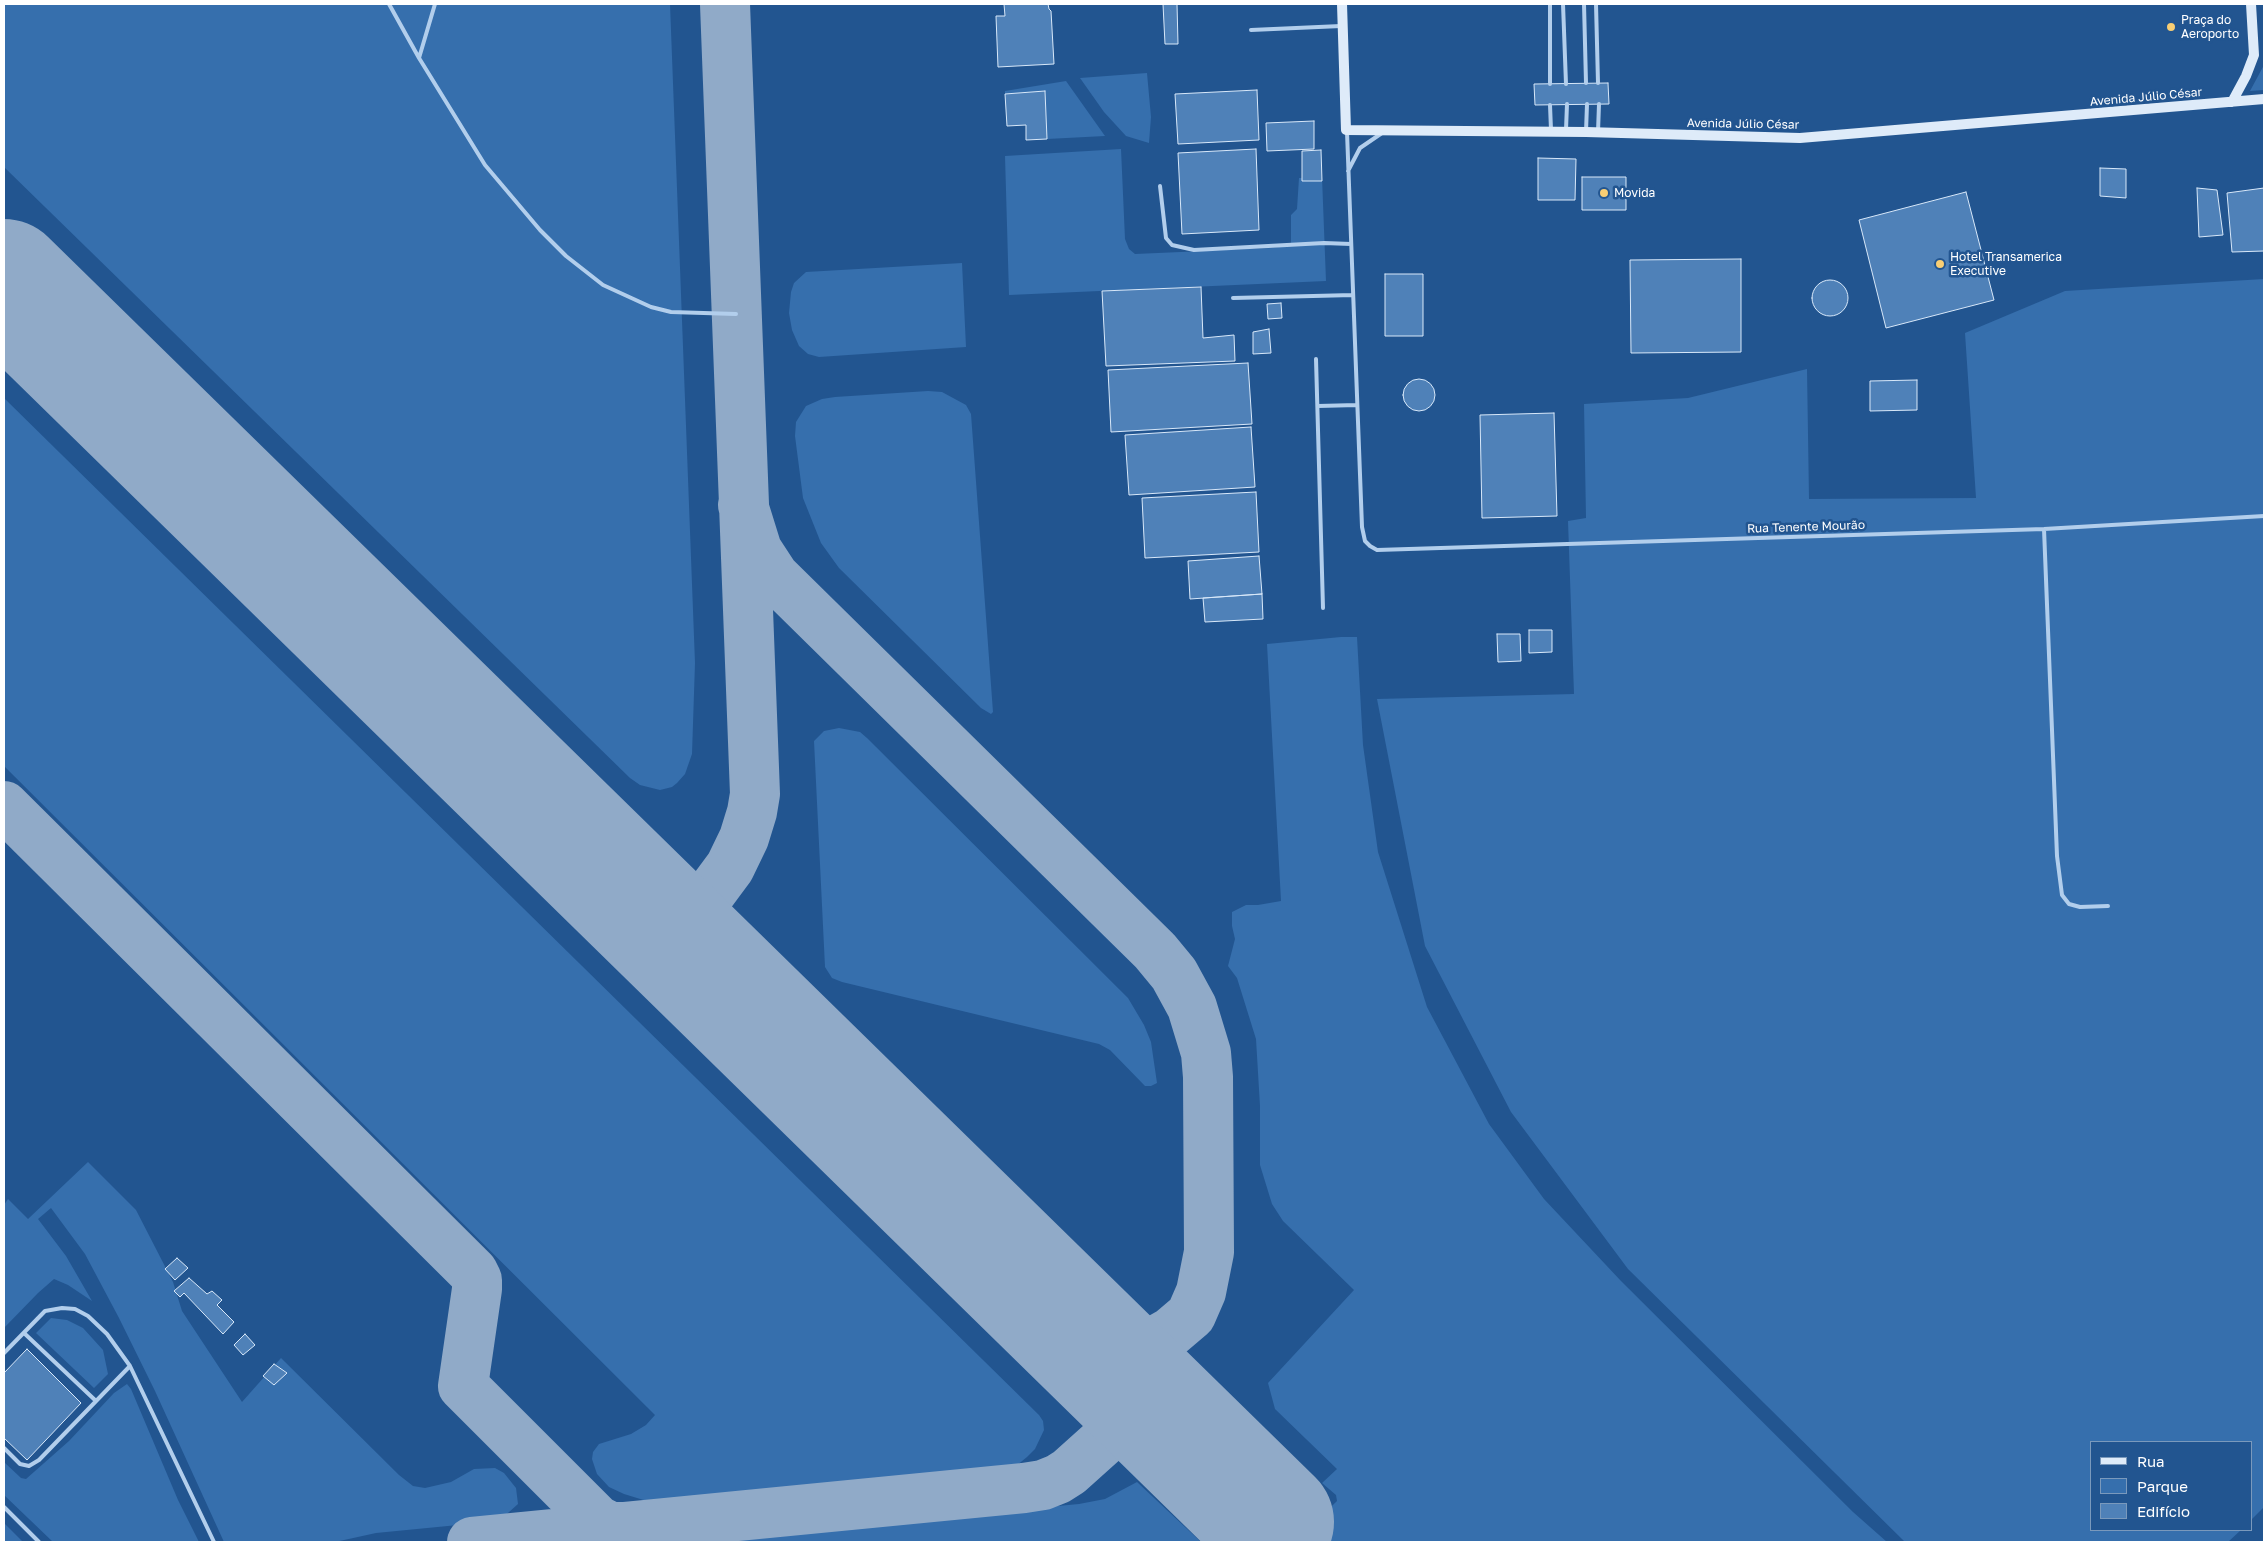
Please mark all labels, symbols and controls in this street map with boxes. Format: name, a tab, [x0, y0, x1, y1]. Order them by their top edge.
place label: Praça do Aeroporto	[2181, 13, 2239, 41]
marker: Praça do Aeroporto	[2165, 21, 2177, 33]
street label: Avenida Júlio César	[2089, 85, 2203, 109]
street label: Avenida Júlio César	[1687, 116, 1799, 132]
place label: Movida	[1614, 186, 1655, 200]
marker: Movida	[1598, 187, 1610, 199]
place label: Hotel Transamerica Executive	[1950, 250, 2062, 278]
marker: Hotel Transamerica Executive	[1934, 258, 1946, 270]
street label: Rua Tenente Mourão	[1747, 518, 1865, 536]
legend	[2090, 1441, 2253, 1531]
text: Rua	[2137, 1452, 2164, 1470]
text: Parque	[2137, 1477, 2188, 1495]
text: Edifício	[2137, 1502, 2190, 1520]

